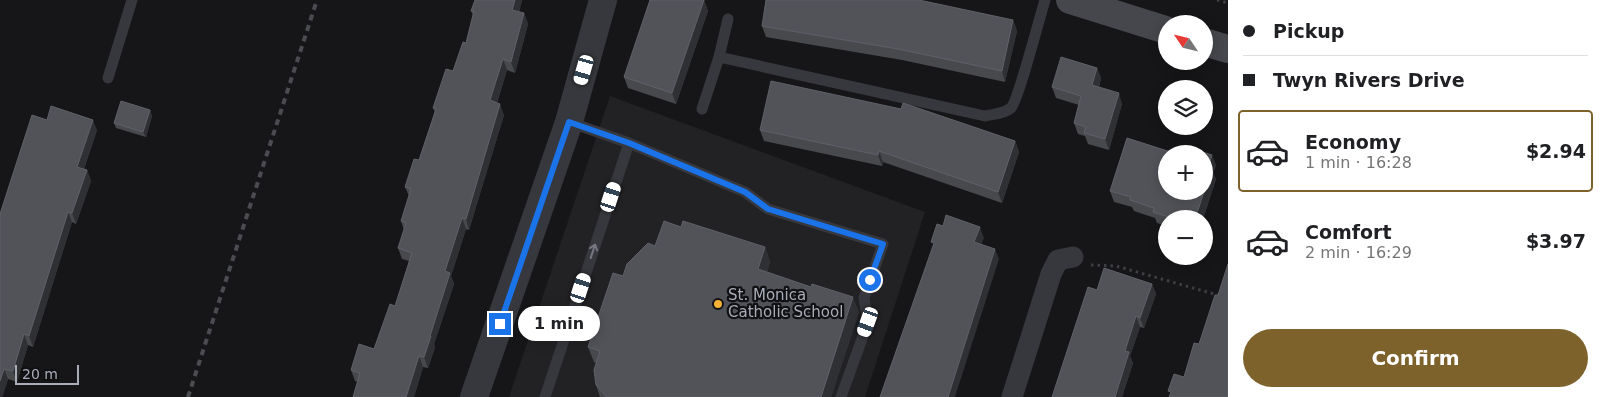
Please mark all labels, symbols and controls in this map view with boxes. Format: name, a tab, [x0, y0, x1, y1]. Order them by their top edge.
north arrow	[1158, 15, 1212, 70]
map controls	[1158, 15, 1213, 265]
text: Pickup	[1273, 20, 1344, 42]
car	[572, 54, 595, 86]
text: Twyn Rivers Drive	[1273, 69, 1465, 91]
button: layers	[1158, 80, 1213, 135]
icon: car	[1245, 129, 1290, 174]
text: Economy	[1305, 131, 1401, 153]
text: $2.94	[1526, 140, 1586, 162]
button: +	[1158, 145, 1213, 200]
text: 1 min · 16:28	[1305, 153, 1412, 172]
car	[599, 180, 622, 214]
button: −	[1158, 210, 1213, 265]
icon: car	[1245, 219, 1290, 264]
text: Comfort	[1305, 221, 1392, 243]
text: $3.97	[1526, 230, 1586, 252]
one-way arrow	[589, 243, 599, 259]
text: 2 min · 16:29	[1305, 243, 1412, 262]
route start	[859, 269, 881, 291]
car	[569, 271, 592, 305]
place label: St. Monica Catholic School	[728, 286, 843, 321]
marker: St. Monica Catholic School	[712, 298, 724, 310]
car	[855, 305, 880, 339]
callout: 1 min	[518, 306, 600, 342]
route end	[489, 313, 511, 335]
text: 1 min	[534, 314, 584, 333]
button: Confirm	[1243, 329, 1588, 387]
scale bar	[15, 362, 79, 385]
text: 20 m	[22, 366, 58, 382]

